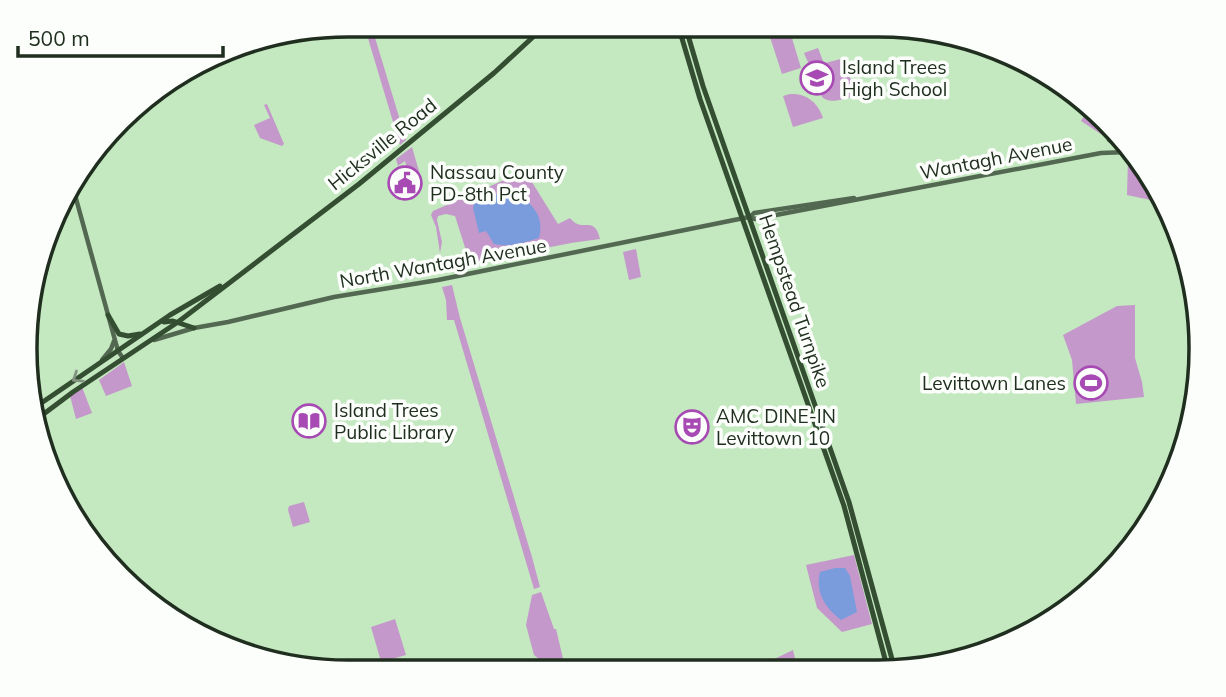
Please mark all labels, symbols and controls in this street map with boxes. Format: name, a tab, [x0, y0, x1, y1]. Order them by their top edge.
scale bar	[18, 14, 222, 58]
text: 500 m	[28, 25, 90, 51]
place label: Island Trees High School	[842, 55, 947, 101]
school or university icon: Island Trees High School	[798, 59, 836, 97]
street label: Hicksville Road	[323, 93, 441, 195]
street label: Wantagh Avenue	[918, 131, 1074, 185]
place label: Nassau County PD-8th Pct	[430, 160, 564, 206]
public building icon: Nassau County PD-8th Pct	[386, 164, 424, 202]
street label: Hempstead Turnpike	[754, 211, 836, 391]
street label: North Wantagh Avenue	[338, 233, 548, 293]
sports icon: Levittown Lanes	[1072, 364, 1110, 402]
one-way arrow	[72, 370, 85, 382]
place label: Levittown Lanes	[922, 371, 1066, 395]
place label: Island Trees Public Library	[334, 398, 454, 444]
library icon: Island Trees Public Library	[290, 402, 328, 440]
place label: AMC DINE-IN Levittown 10	[716, 404, 836, 450]
theatre icon: AMC DINE-IN Levittown 10	[673, 408, 711, 446]

